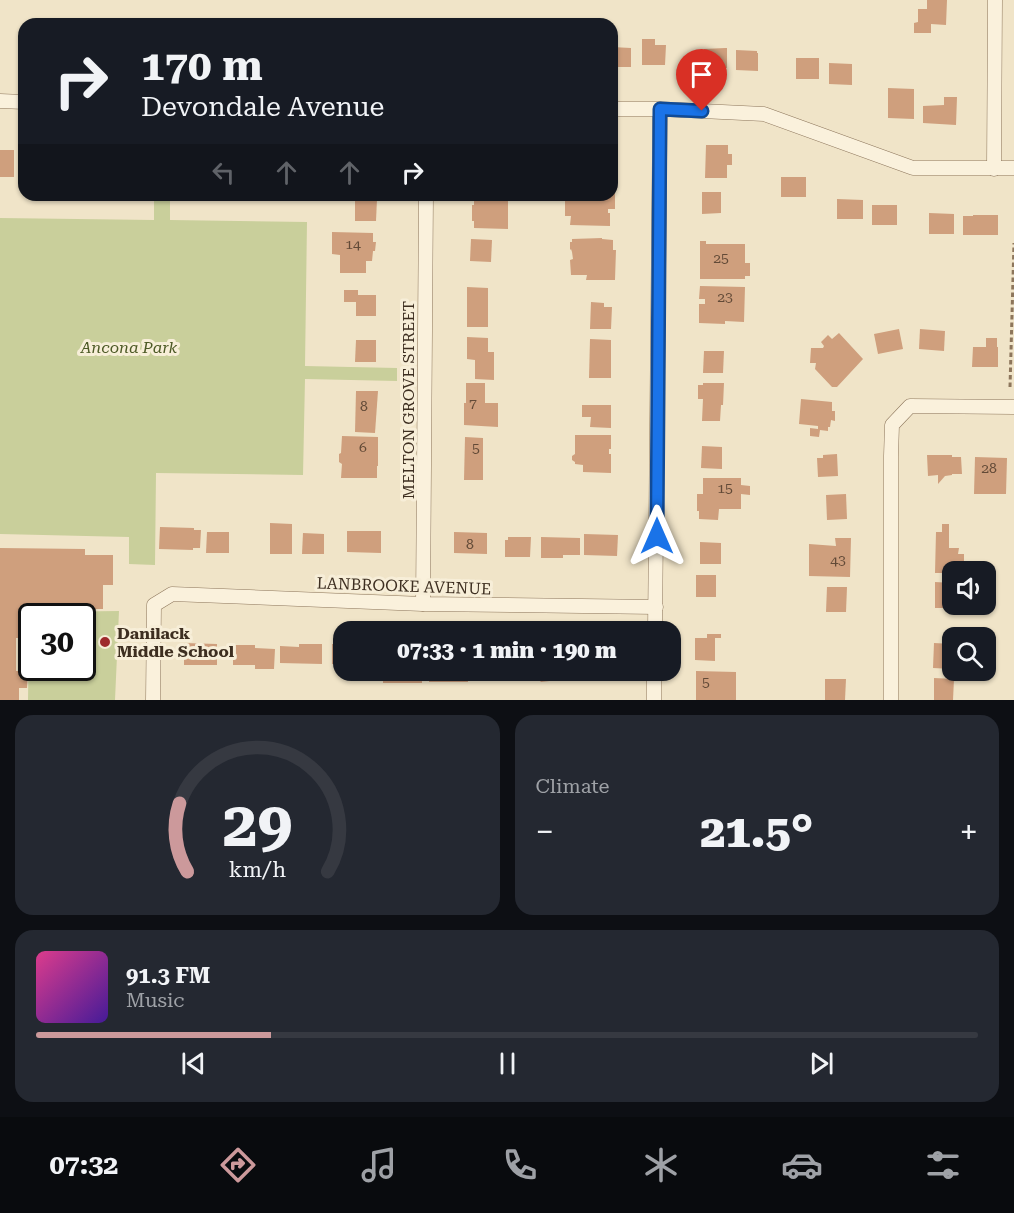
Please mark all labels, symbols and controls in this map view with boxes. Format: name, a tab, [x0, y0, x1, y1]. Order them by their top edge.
text: 170 m	[141, 41, 263, 90]
icon: right	[42, 42, 120, 120]
pin	[676, 49, 727, 111]
icon: arrive	[685, 58, 718, 91]
text: Devondale Avenue	[141, 91, 384, 123]
icon: left	[207, 156, 240, 189]
icon: ahead	[270, 156, 303, 189]
icon: ahead	[333, 156, 366, 189]
icon: right	[396, 156, 429, 189]
house number: 14	[345, 236, 361, 252]
house number: 25	[713, 250, 729, 266]
house number: 23	[717, 289, 733, 305]
street label: MELTON GROVE STREET	[399, 301, 418, 499]
park label: Ancona Park	[80, 338, 178, 357]
house number: 7	[469, 395, 477, 411]
house number: 8	[360, 398, 368, 414]
house number: 6	[359, 439, 367, 455]
house number: 5	[472, 440, 480, 456]
house number: 28	[981, 460, 997, 476]
house number: 15	[717, 480, 733, 496]
position arrow	[625, 504, 689, 568]
house number: 8	[466, 536, 474, 552]
house number: 43	[830, 552, 846, 568]
map controls	[942, 561, 996, 681]
button: sound	[942, 561, 996, 615]
street label: LANBROOKE AVENUE	[316, 573, 492, 599]
speed limit sign: 30	[18, 603, 96, 681]
place label: Danilack Middle School	[117, 624, 235, 661]
button: search	[942, 627, 996, 681]
marker: Danilack Middle School	[98, 635, 112, 649]
text: 07:33 · 1 min · 190 m	[397, 638, 617, 663]
house number: 5	[702, 674, 710, 690]
text: Climate	[536, 774, 610, 798]
text: 29	[222, 788, 292, 861]
text: 21.5°	[700, 805, 813, 858]
text: −	[536, 812, 554, 851]
text: +	[960, 812, 978, 851]
text: km/h	[229, 857, 286, 882]
text: 91.3 FM	[126, 963, 210, 988]
text: Music	[126, 988, 185, 1012]
icon: previous	[177, 1047, 210, 1080]
icon: pause	[491, 1047, 524, 1080]
icon: next	[805, 1047, 838, 1080]
icon: directions	[217, 1144, 259, 1186]
icon: music	[358, 1144, 400, 1186]
icon: phone	[499, 1144, 541, 1186]
icon: climate	[640, 1144, 682, 1186]
icon: car	[781, 1144, 823, 1186]
icon: filters	[922, 1144, 964, 1186]
text: 07:32	[50, 1149, 118, 1181]

